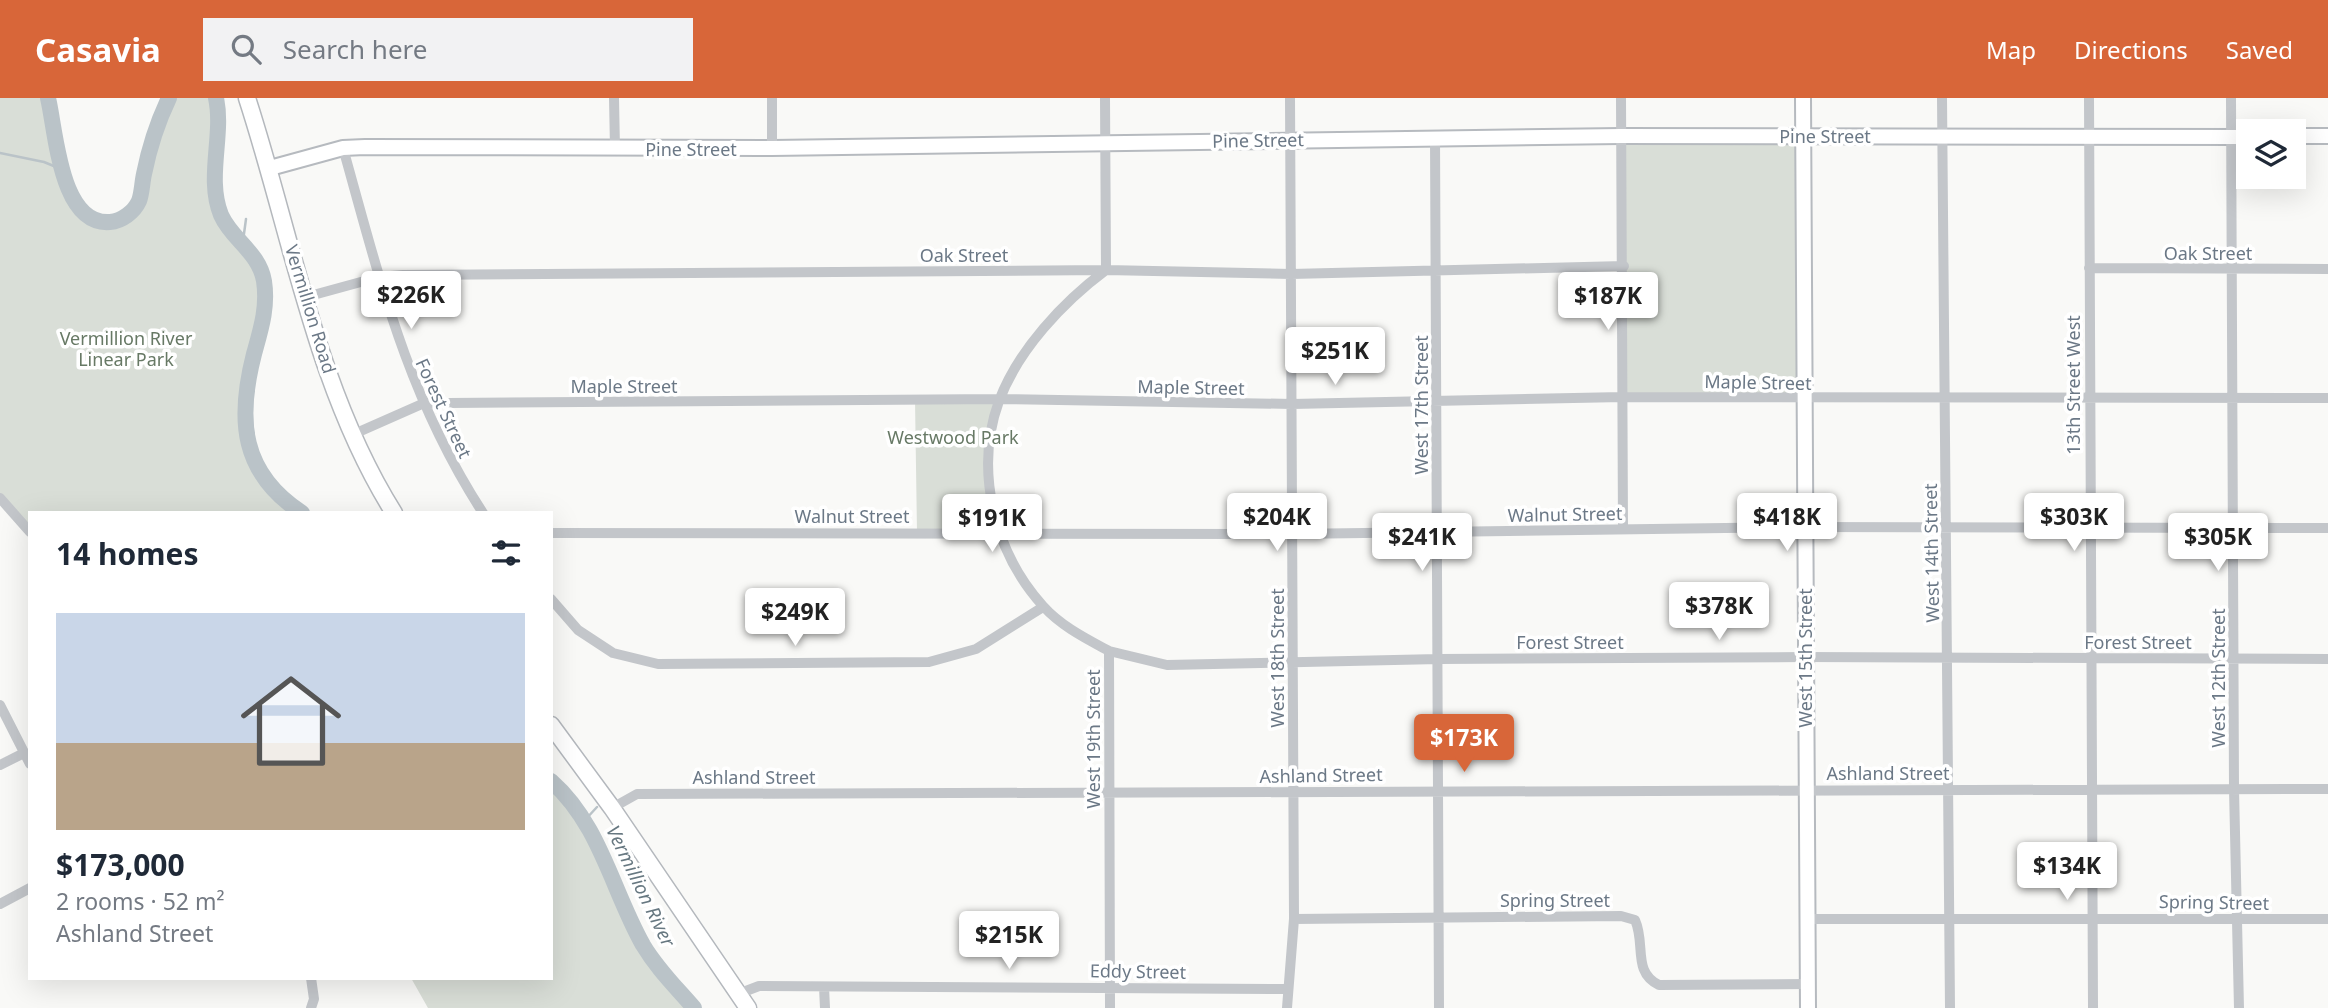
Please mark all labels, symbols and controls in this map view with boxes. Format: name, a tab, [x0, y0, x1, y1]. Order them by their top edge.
search box	[203, 18, 693, 81]
text: Casavia	[35, 27, 161, 72]
icon: search	[227, 30, 265, 68]
text: Search here	[283, 31, 427, 67]
text: Map	[1986, 33, 2036, 66]
text: Directions	[2074, 33, 2188, 66]
text: Saved	[2226, 33, 2293, 66]
map controls	[2236, 119, 2306, 189]
button: layers	[2236, 119, 2306, 189]
street label: Pine Street	[1779, 124, 1871, 148]
street label: Pine Street	[1212, 127, 1305, 153]
street label: Pine Street	[645, 137, 737, 161]
street label: Oak Street	[2164, 241, 2253, 265]
street label: Vermillion Road	[280, 242, 342, 376]
street label: Oak Street	[920, 243, 1009, 267]
pin: $226K	[362, 272, 460, 331]
pin: $187K	[1559, 272, 1657, 332]
text: $226K	[377, 278, 445, 310]
text: $187K	[1574, 279, 1642, 311]
street label: 13th Street West	[2061, 315, 2085, 455]
park label: Vermillion River Linear Park	[60, 326, 193, 371]
pin: $251K	[1286, 328, 1384, 387]
text: $251K	[1301, 334, 1369, 366]
street label: West 17th Street	[1409, 335, 1433, 475]
street label: Forest Street	[410, 354, 478, 462]
street label: Maple Street	[1704, 369, 1812, 395]
street label: Maple Street	[570, 374, 678, 398]
street label: Maple Street	[1137, 374, 1245, 400]
park label: Westwood Park	[887, 425, 1019, 449]
street label: West 14th Street	[1918, 483, 1944, 623]
pin: $191K	[943, 494, 1041, 554]
pin: $204K	[1228, 494, 1326, 553]
pin: $418K	[1738, 494, 1836, 553]
pin: $303K	[2025, 494, 2123, 553]
text: $204K	[1243, 500, 1311, 532]
text: $418K	[1753, 500, 1821, 532]
text: $303K	[2040, 500, 2108, 532]
text: $191K	[958, 501, 1026, 533]
street label: Walnut Street	[1507, 501, 1623, 527]
street label: Walnut Street	[795, 504, 910, 528]
pin: $241K	[1373, 514, 1471, 573]
pin: $305K	[2169, 514, 2267, 573]
text: $241K	[1388, 520, 1456, 552]
text: $305K	[2184, 520, 2252, 552]
text: 14 homes	[56, 533, 199, 574]
icon: filters	[487, 534, 525, 572]
pin: $378K	[1670, 582, 1768, 642]
pin: $249K	[746, 588, 844, 648]
street label: West 18th Street	[1265, 588, 1289, 728]
street label: West 15th Street	[1793, 588, 1817, 728]
text: $378K	[1685, 589, 1753, 621]
text: $249K	[761, 595, 829, 627]
street label: West 12th Street	[2206, 608, 2230, 748]
street label: Forest Street	[1516, 630, 1624, 654]
street label: Forest Street	[2084, 630, 2192, 654]
icon: home	[228, 658, 354, 784]
street label: West 19th Street	[1081, 669, 1105, 809]
pin: $173K	[1415, 714, 1513, 774]
text: $173K	[1430, 721, 1498, 753]
street label: Ashland Street	[1826, 761, 1950, 785]
street label: Ashland Street	[1259, 762, 1383, 788]
street label: Ashland Street	[692, 765, 816, 789]
water label: Vermillion River	[600, 821, 682, 952]
pin: $134K	[2018, 842, 2116, 902]
text: $173,000	[56, 844, 185, 885]
text: $134K	[2033, 849, 2101, 881]
text: 2 rooms · 52 m²	[56, 885, 225, 917]
street label: Spring Street	[1500, 888, 1611, 912]
street label: Spring Street	[2159, 889, 2270, 915]
pin: $215K	[960, 912, 1058, 971]
text: Ashland Street	[56, 917, 213, 949]
text: $215K	[975, 918, 1043, 950]
street label: Eddy Street	[1090, 958, 1187, 984]

